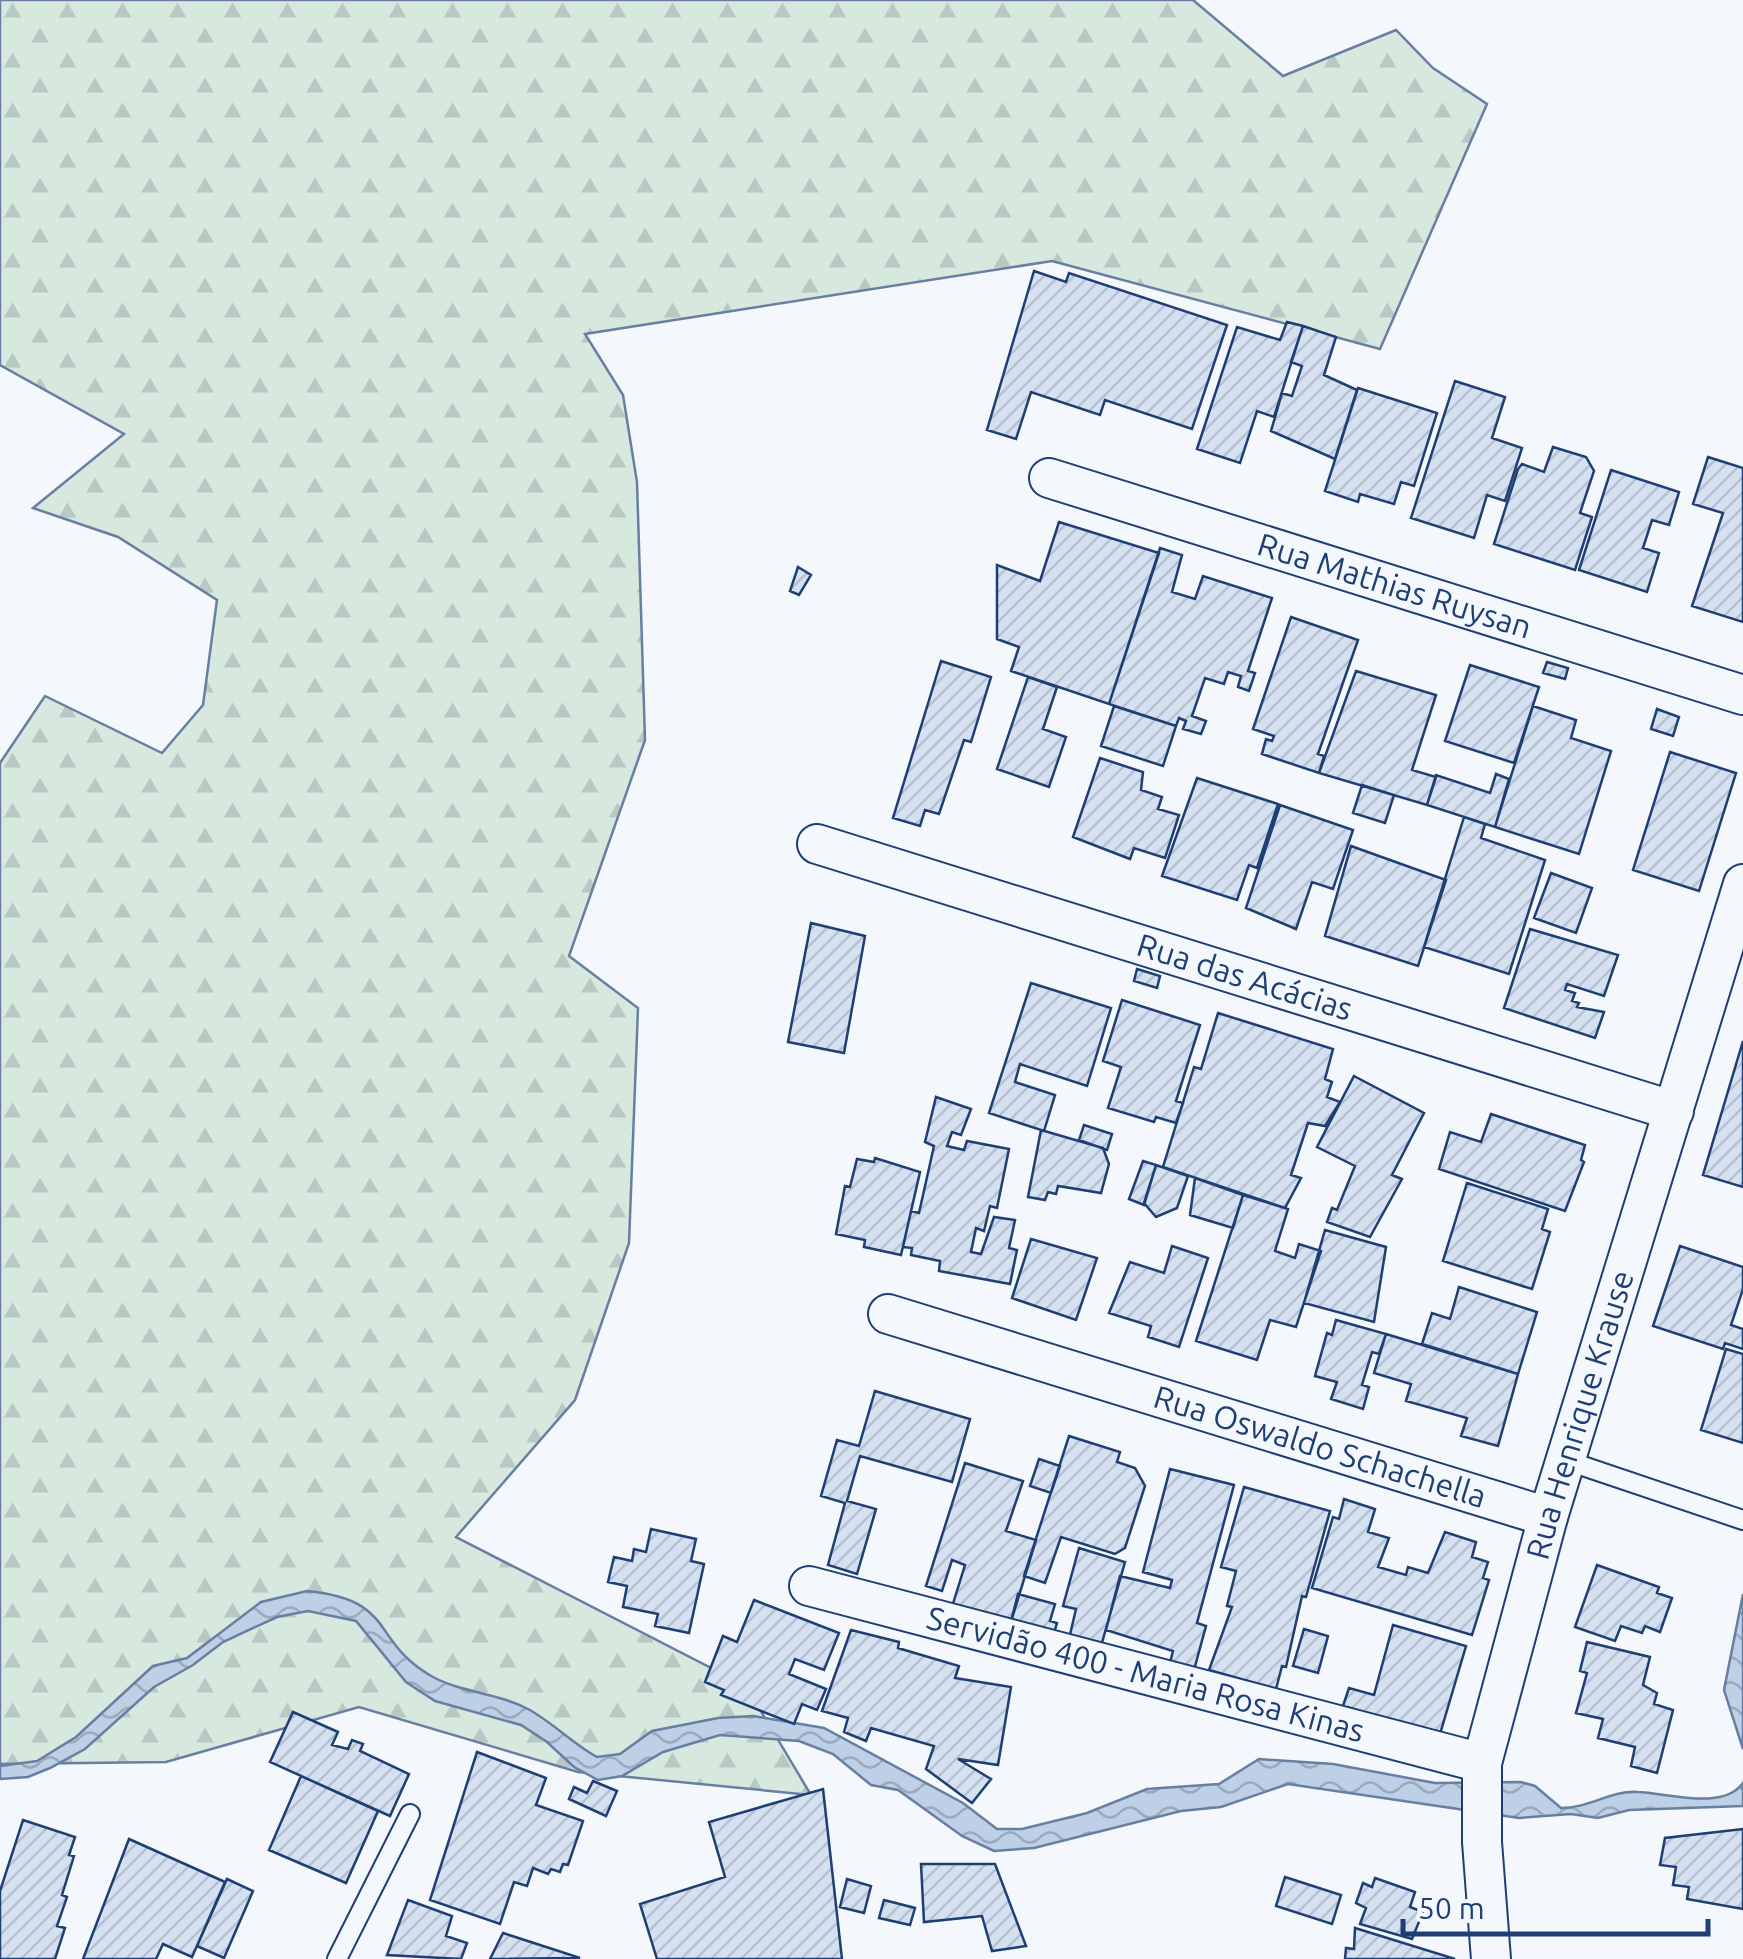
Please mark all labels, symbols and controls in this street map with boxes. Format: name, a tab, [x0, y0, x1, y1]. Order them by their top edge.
street label: Rua Mathias Ruysan	[1254, 525, 1536, 645]
street label: Rua das Acácias	[1133, 926, 1357, 1027]
street label: Rua Henrique Krause	[1518, 1266, 1640, 1563]
street label: Rua Oswaldo Schachella	[1150, 1378, 1491, 1514]
street label: Servidão 400 - Maria Rosa Kinas	[923, 1599, 1368, 1748]
scale bar	[1403, 1874, 1708, 1936]
text: 50 m	[1418, 1891, 1485, 1925]

